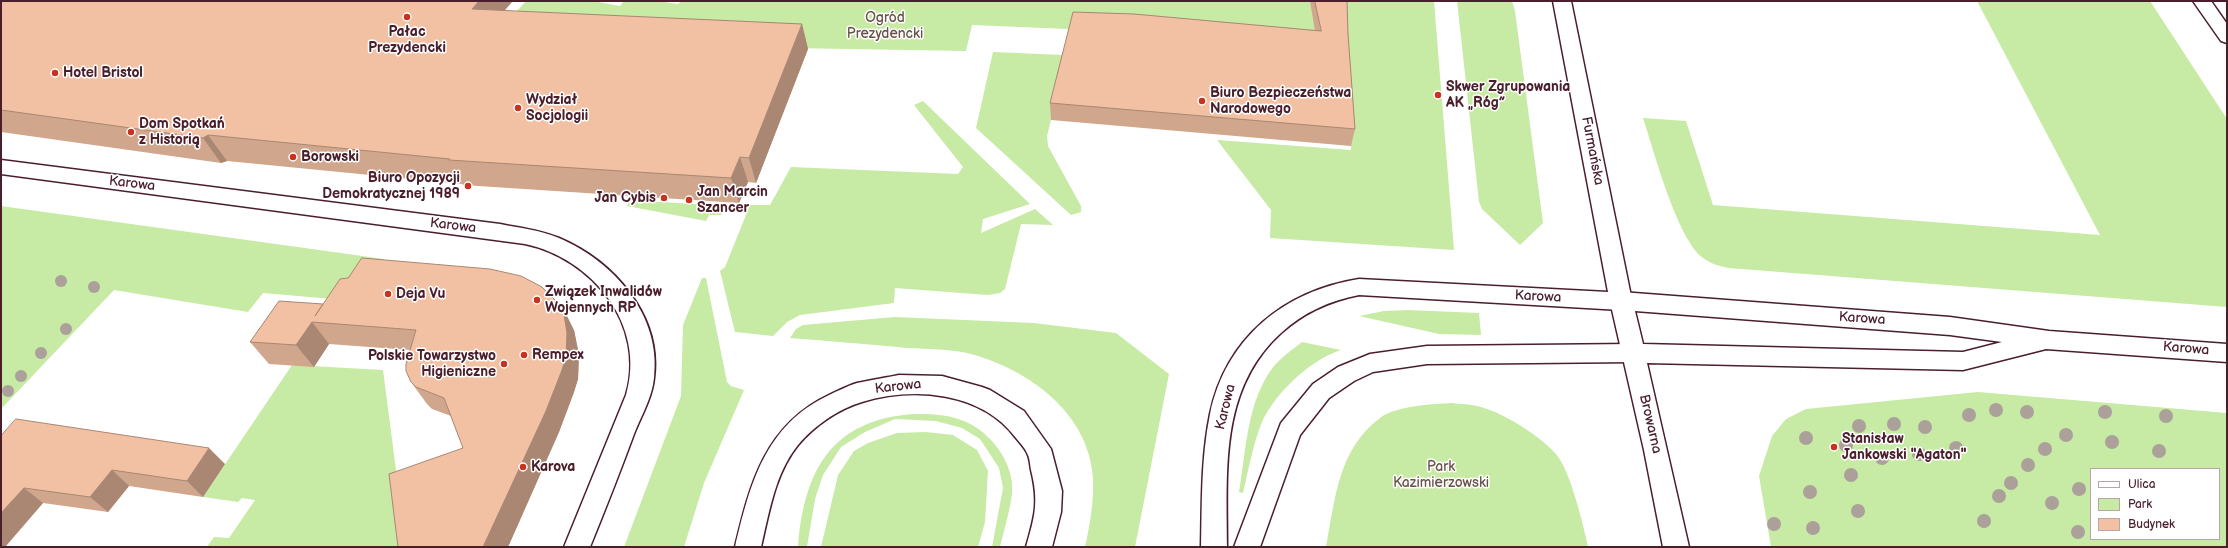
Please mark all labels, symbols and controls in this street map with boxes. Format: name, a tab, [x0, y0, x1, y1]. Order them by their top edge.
park label: Ogród Prezydencki	[847, 10, 923, 42]
marker: Pałac Prezydencki	[402, 12, 412, 22]
place label: Pałac Prezydencki	[368, 24, 446, 56]
place label: Hotel Bristol	[63, 65, 143, 81]
marker: Hotel Bristol	[50, 68, 60, 78]
place label: Skwer Zgrupowania AK „Róg”	[1446, 79, 1570, 112]
place label: Biuro Bezpieczeństwa Narodowego	[1210, 85, 1351, 118]
marker: Skwer Zgrupowania AK „Róg”	[1433, 90, 1443, 100]
place label: Wydział Socjologii	[526, 92, 588, 124]
marker: Biuro Bezpieczeństwa Narodowego	[1197, 96, 1207, 106]
marker: Wydział Socjologii	[513, 103, 523, 113]
street label: Furmańska	[1577, 115, 1607, 187]
place label: Dom Spotkań z Historią	[139, 116, 225, 148]
marker: Dom Spotkań z Historią	[126, 127, 136, 137]
place label: Borowski	[301, 149, 359, 165]
marker: Borowski	[288, 152, 298, 162]
place label: Biuro Opozycji Demokratycznej 1989	[322, 170, 460, 202]
street label: Karowa	[108, 173, 156, 195]
marker: Biuro Opozycji Demokratycznej 1989	[463, 181, 473, 191]
place label: Jan Marcin Szancer	[697, 184, 768, 216]
place label: Jan Cybis	[594, 190, 656, 206]
marker: Jan Cybis	[659, 193, 669, 203]
marker: Jan Marcin Szancer	[684, 195, 694, 205]
street label: Karowa	[429, 215, 477, 237]
place label: Związek Inwalidów Wojennych RP	[545, 284, 662, 316]
place label: Deja Vu	[396, 286, 445, 302]
street label: Karowa	[1514, 287, 1562, 307]
marker: Deja Vu	[383, 289, 393, 299]
marker: Związek Inwalidów Wojennych RP	[532, 295, 542, 305]
street label: Karowa	[1838, 309, 1886, 329]
street label: Karowa	[2162, 339, 2210, 359]
place label: Rempex	[532, 347, 584, 363]
place label: Polskie Towarzystwo Higieniczne	[368, 348, 496, 380]
marker: Rempex	[519, 350, 529, 360]
marker: Polskie Towarzystwo Higieniczne	[499, 359, 509, 369]
street label: Karowa	[874, 376, 922, 398]
street label: Karowa	[1212, 382, 1240, 432]
street label: Browarna	[1635, 393, 1665, 455]
place label: Stanisław Jankowski "Agaton"	[1842, 431, 1967, 464]
marker: Stanisław Jankowski "Agaton"	[1829, 442, 1839, 452]
place label: Karova	[531, 459, 575, 475]
park label: Park Kazimierzowski	[1393, 459, 1489, 492]
marker: Karova	[518, 462, 528, 472]
legend	[2090, 468, 2220, 540]
text: Ulica	[2128, 477, 2155, 492]
text: Park	[2128, 497, 2152, 512]
text: Budynek	[2128, 517, 2175, 532]

